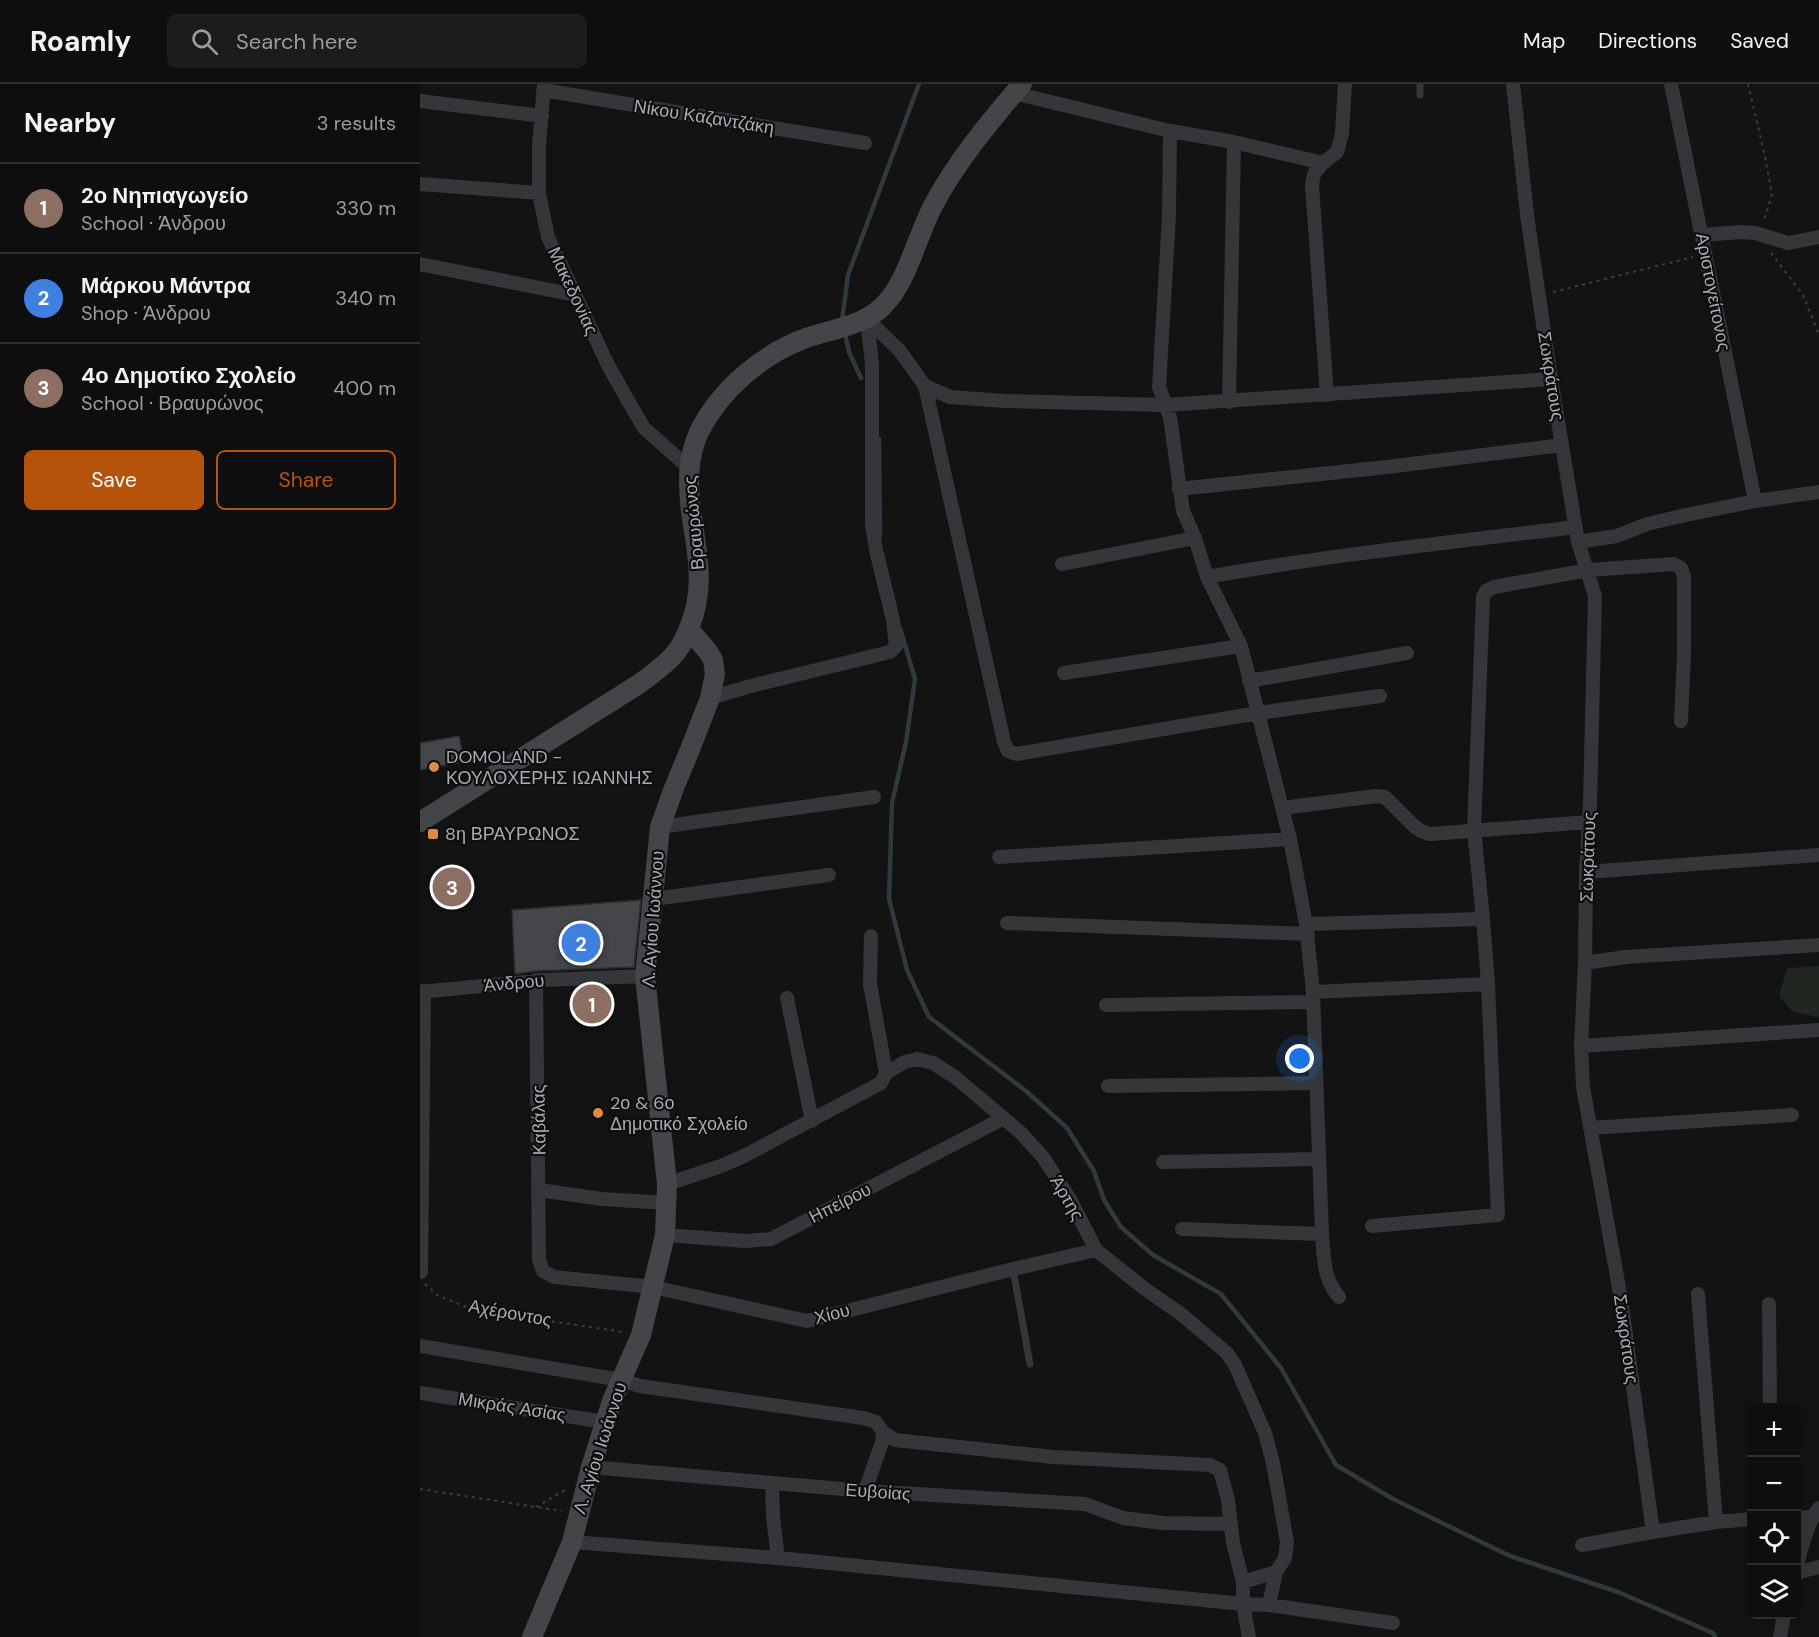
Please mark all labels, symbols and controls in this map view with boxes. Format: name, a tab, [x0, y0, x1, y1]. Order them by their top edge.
search box	[167, 14, 587, 68]
text: Roamly	[30, 23, 131, 60]
icon: search	[188, 25, 221, 58]
text: Search here	[236, 27, 357, 56]
text: Map	[1523, 27, 1565, 55]
text: Directions	[1598, 27, 1697, 55]
text: Saved	[1730, 27, 1789, 55]
street label: Νίκου Καζαντζάκη	[632, 94, 776, 140]
text: Nearby	[24, 106, 116, 140]
text: 3 results	[317, 110, 396, 136]
text: 2ο Νηπιαγωγείο	[81, 181, 249, 210]
text: 1	[40, 195, 47, 221]
text: 330 m	[336, 195, 396, 221]
text: School · Άνδρου	[81, 210, 226, 236]
street label: Αριστογείτονος	[1690, 231, 1736, 353]
street label: Μακεδονίας	[542, 243, 604, 339]
text: Μάρκου Μάντρα	[81, 271, 250, 300]
text: 2	[38, 285, 49, 311]
text: 340 m	[335, 285, 396, 311]
text: Shop · Άνδρου	[81, 300, 211, 326]
street label: Σωκράτους	[1532, 330, 1570, 423]
text: 4ο Δημοτίκο Σχολείο	[81, 361, 296, 390]
text: 3	[37, 375, 50, 401]
text: 400 m	[333, 375, 396, 401]
text: School · Βραυρώνος	[81, 390, 263, 416]
button: Save	[24, 450, 204, 510]
button: Share	[216, 450, 396, 510]
street label: Βραυρώνος	[678, 475, 710, 571]
place label: DOMOLAND - ΚΟΥΛΟΧΕΡΗΣ ΙΩΑΝΝΗΣ	[446, 745, 653, 790]
marker: DOMOLAND - ΚΟΥΛΟΧΕΡΗΣ ΙΩΑΝΝΗΣ	[427, 760, 441, 774]
street label: Σωκράτους	[1574, 811, 1602, 903]
place label: 8η ΒΡΑΥΡΩΝΟΣ	[445, 822, 580, 846]
marker: 8η ΒΡΑΥΡΩΝΟΣ	[426, 827, 440, 841]
street label: Λ. Αγίου Ιωάννου	[636, 850, 670, 988]
pin: 3	[432, 864, 471, 910]
pin: 2	[562, 920, 600, 966]
street label: Άνδρου	[483, 968, 545, 998]
pin: 1	[572, 982, 612, 1026]
your location	[1285, 1044, 1314, 1073]
street label: Καβάλας	[526, 1084, 552, 1156]
place label: 2ο & 6ο Δημοτικό Σχολείο	[610, 1091, 748, 1136]
marker: 2ο & 6ο Δημοτικό Σχολείο	[591, 1106, 605, 1120]
street label: Άρτης	[1045, 1171, 1090, 1225]
street label: Ηπείρου	[805, 1177, 875, 1229]
street label: Σωκράτους	[1608, 1293, 1644, 1386]
street label: Αχέροντος	[467, 1294, 554, 1332]
street label: Χίου	[812, 1298, 852, 1330]
street label: Λ. Αγίου Ιωάννου	[567, 1379, 633, 1517]
street label: Μικράς Ασίας	[457, 1387, 568, 1427]
map controls	[1747, 1403, 1801, 1619]
button: +	[1747, 1403, 1801, 1457]
button: −	[1747, 1457, 1801, 1511]
street label: Ευβοίας	[845, 1478, 912, 1506]
button: locate	[1747, 1511, 1801, 1565]
button: layers	[1747, 1565, 1801, 1619]

